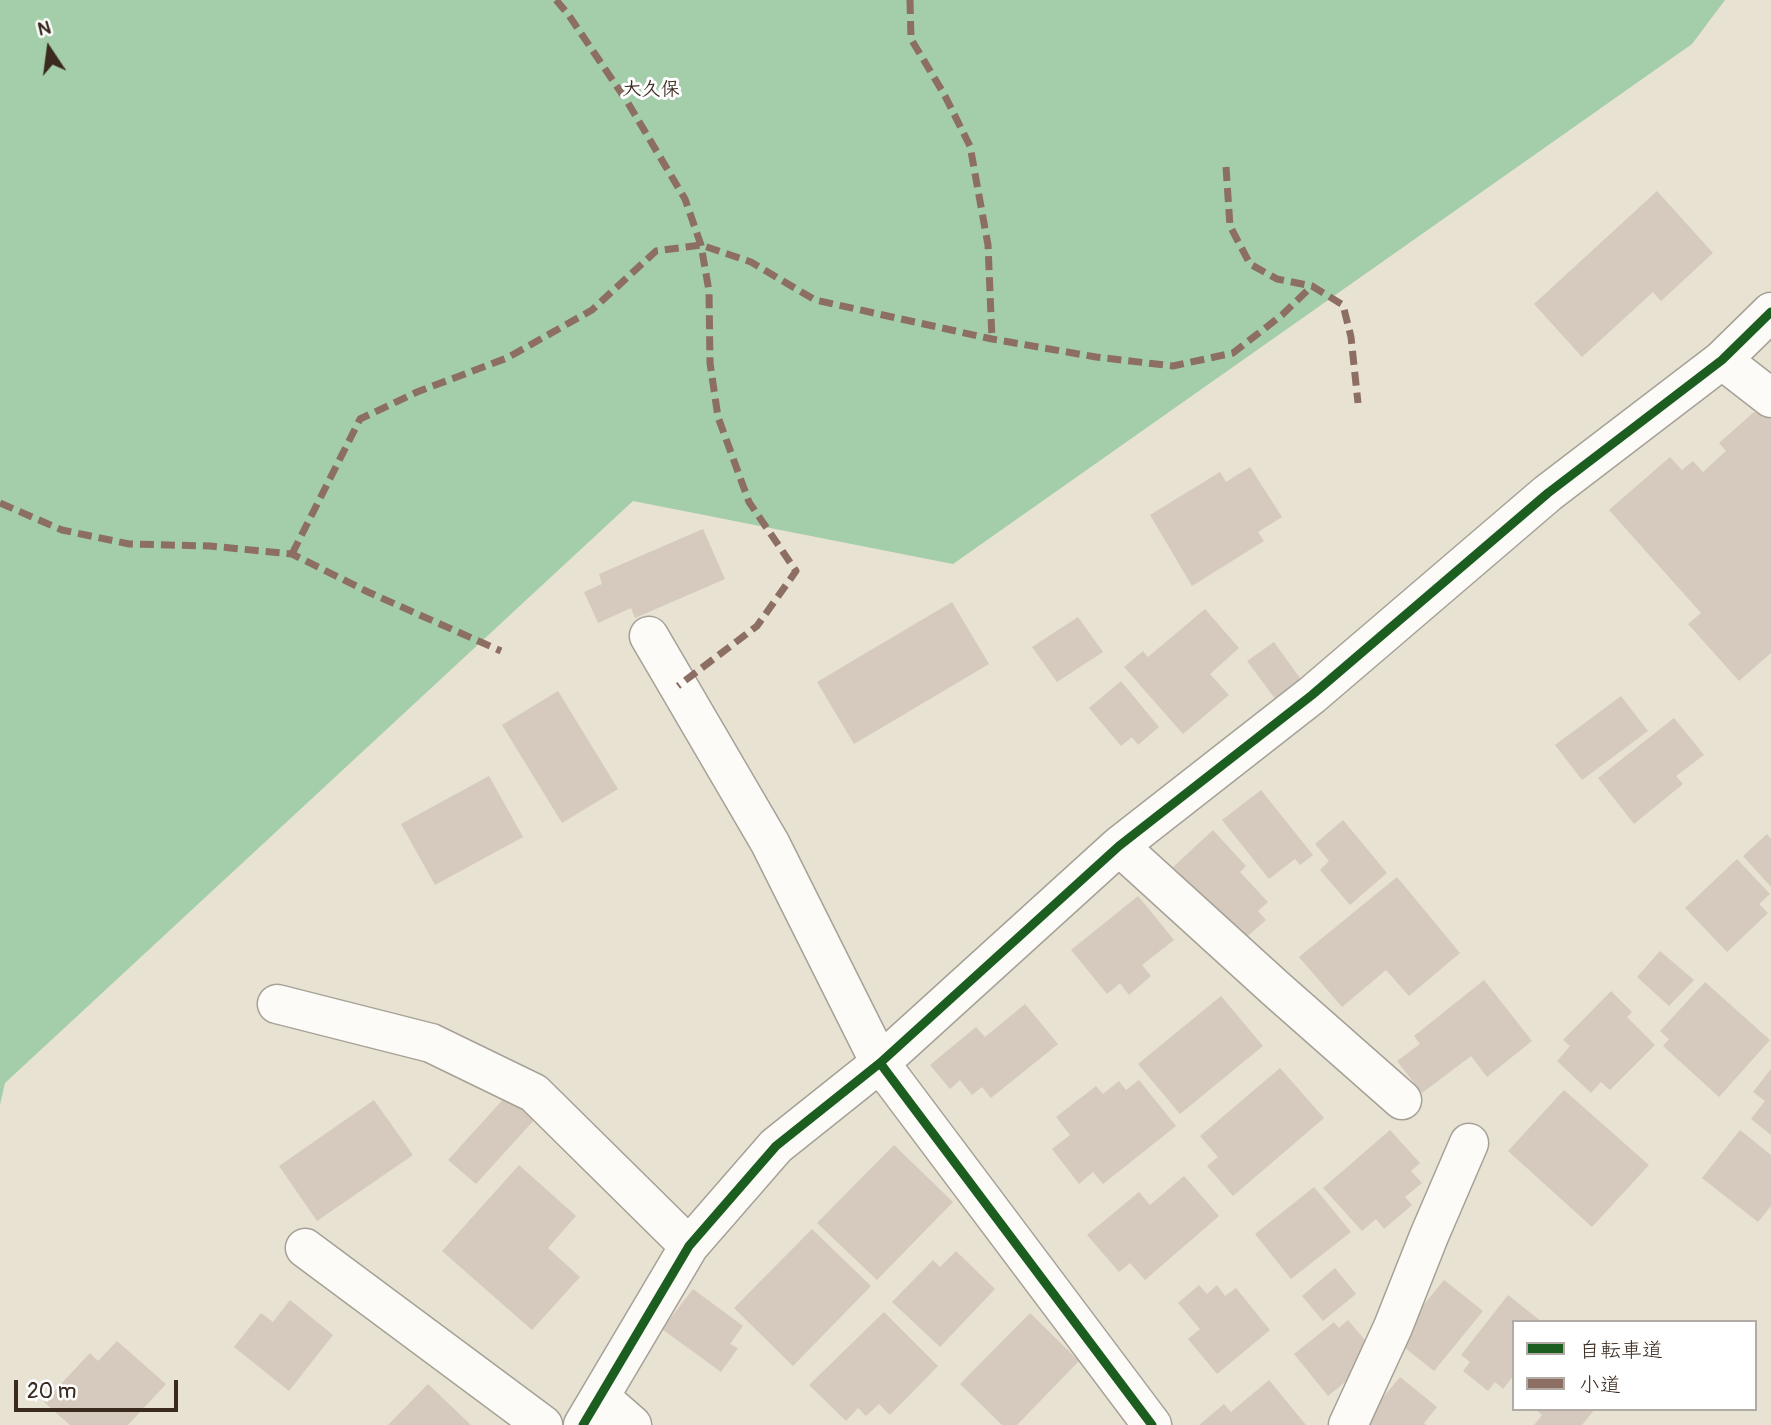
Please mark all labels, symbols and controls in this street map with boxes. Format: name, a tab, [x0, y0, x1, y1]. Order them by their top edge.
north arrow	[14, 14, 84, 84]
text: N	[35, 15, 53, 42]
district label: 大久保	[623, 79, 679, 101]
legend	[1512, 1320, 1757, 1411]
text: 自転車道	[1579, 1337, 1663, 1364]
scale bar	[18, 1366, 182, 1410]
text: 小道	[1579, 1372, 1621, 1399]
text: 20 m	[27, 1378, 76, 1405]

